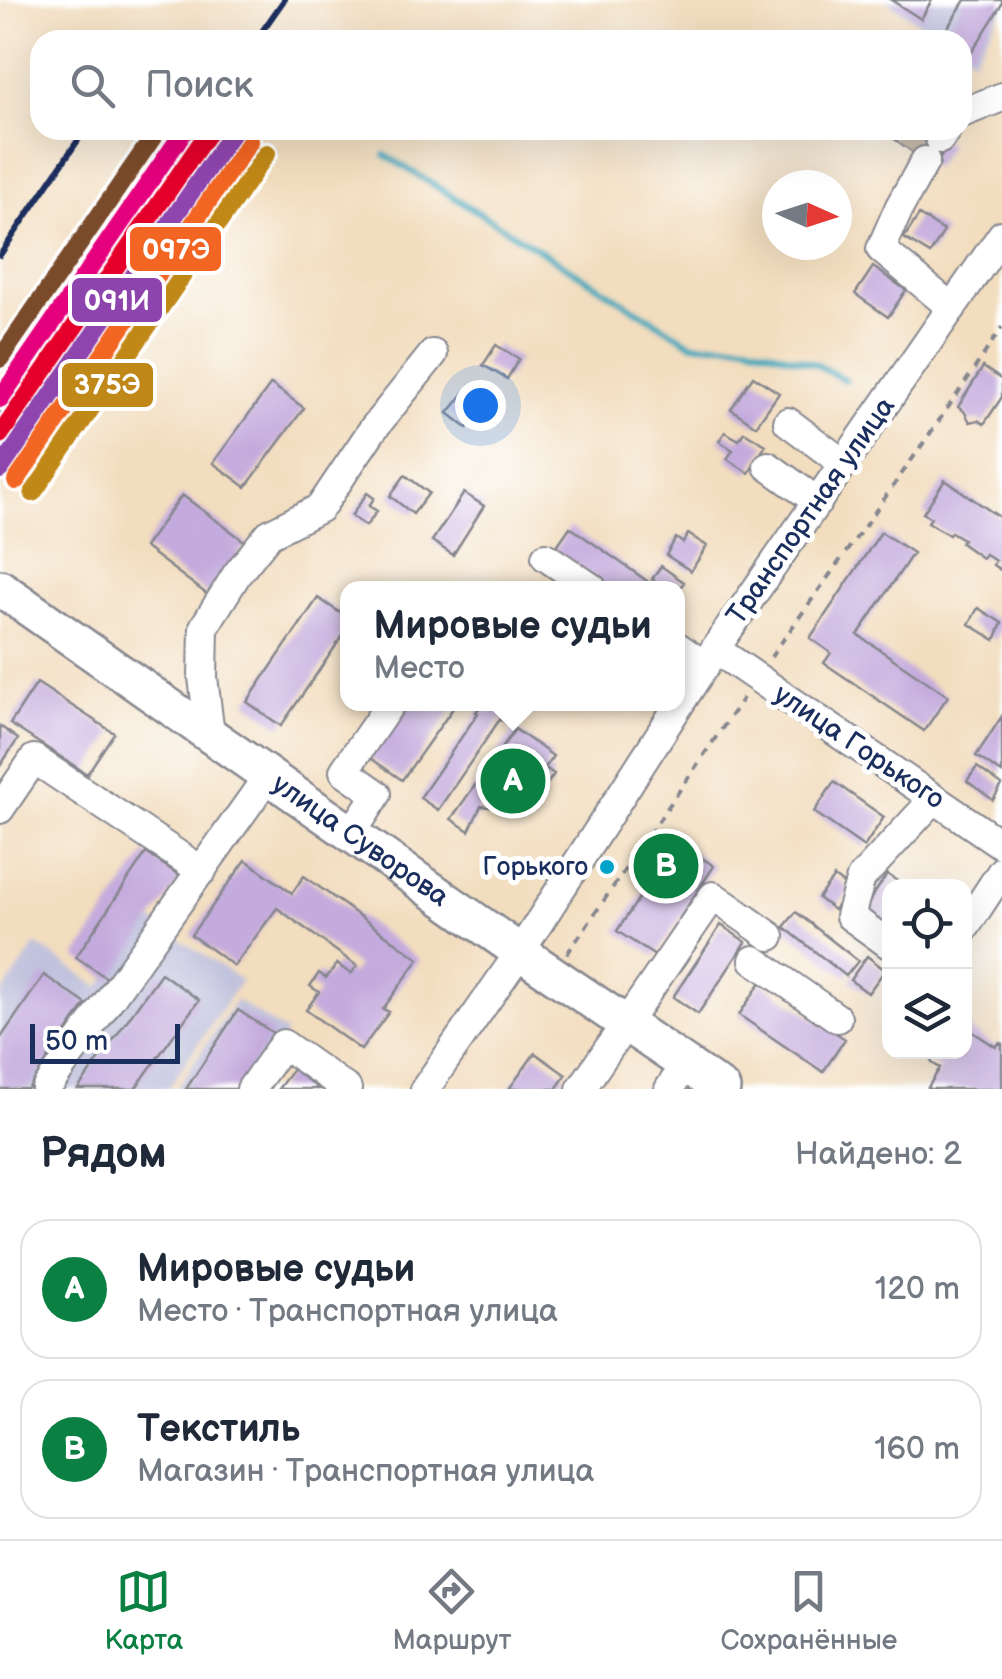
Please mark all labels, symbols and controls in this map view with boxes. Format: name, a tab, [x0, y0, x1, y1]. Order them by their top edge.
search box	[30, 30, 972, 140]
icon: search	[65, 58, 120, 113]
text: Поиск	[145, 63, 253, 108]
north arrow	[762, 170, 852, 260]
line badge: 097Э	[128, 225, 223, 273]
text: 097Э	[142, 234, 210, 267]
line badge: 091И	[70, 276, 164, 324]
text: 091И	[84, 285, 150, 318]
line badge: 375Э	[60, 361, 155, 409]
text: 375Э	[74, 369, 140, 402]
your location	[455, 380, 506, 431]
street label: Транспортная улица	[720, 390, 902, 631]
popup	[340, 581, 685, 711]
text: Мировые судьи	[373, 604, 652, 649]
text: Место	[373, 649, 465, 688]
street label: улица Горького	[767, 678, 951, 816]
pin: A	[480, 744, 546, 818]
street label: улица Суворова	[266, 767, 455, 914]
pin: B	[634, 828, 698, 904]
place label: Горького	[482, 852, 588, 883]
marker: Горького	[597, 857, 617, 877]
map controls	[882, 879, 972, 1059]
button: locate	[882, 879, 972, 969]
button: layers	[882, 969, 972, 1059]
scale bar	[30, 1019, 180, 1064]
text: 50 m	[45, 1025, 108, 1058]
text: Рядом	[40, 1129, 167, 1180]
text: Найдено: 2	[795, 1135, 962, 1174]
text: Мировые судьи	[137, 1247, 415, 1292]
text: A	[65, 1270, 84, 1309]
text: 120 m	[875, 1270, 960, 1309]
text: Место · Транспортная улица	[137, 1292, 558, 1331]
text: Текстиль	[137, 1407, 300, 1452]
text: B	[63, 1430, 86, 1469]
text: 160 m	[874, 1430, 960, 1469]
text: Магазин · Транспортная улица	[137, 1452, 594, 1491]
tab: Карта	[105, 1564, 183, 1657]
tab: Маршрут	[392, 1564, 511, 1657]
tab: Сохранённые	[721, 1564, 897, 1657]

